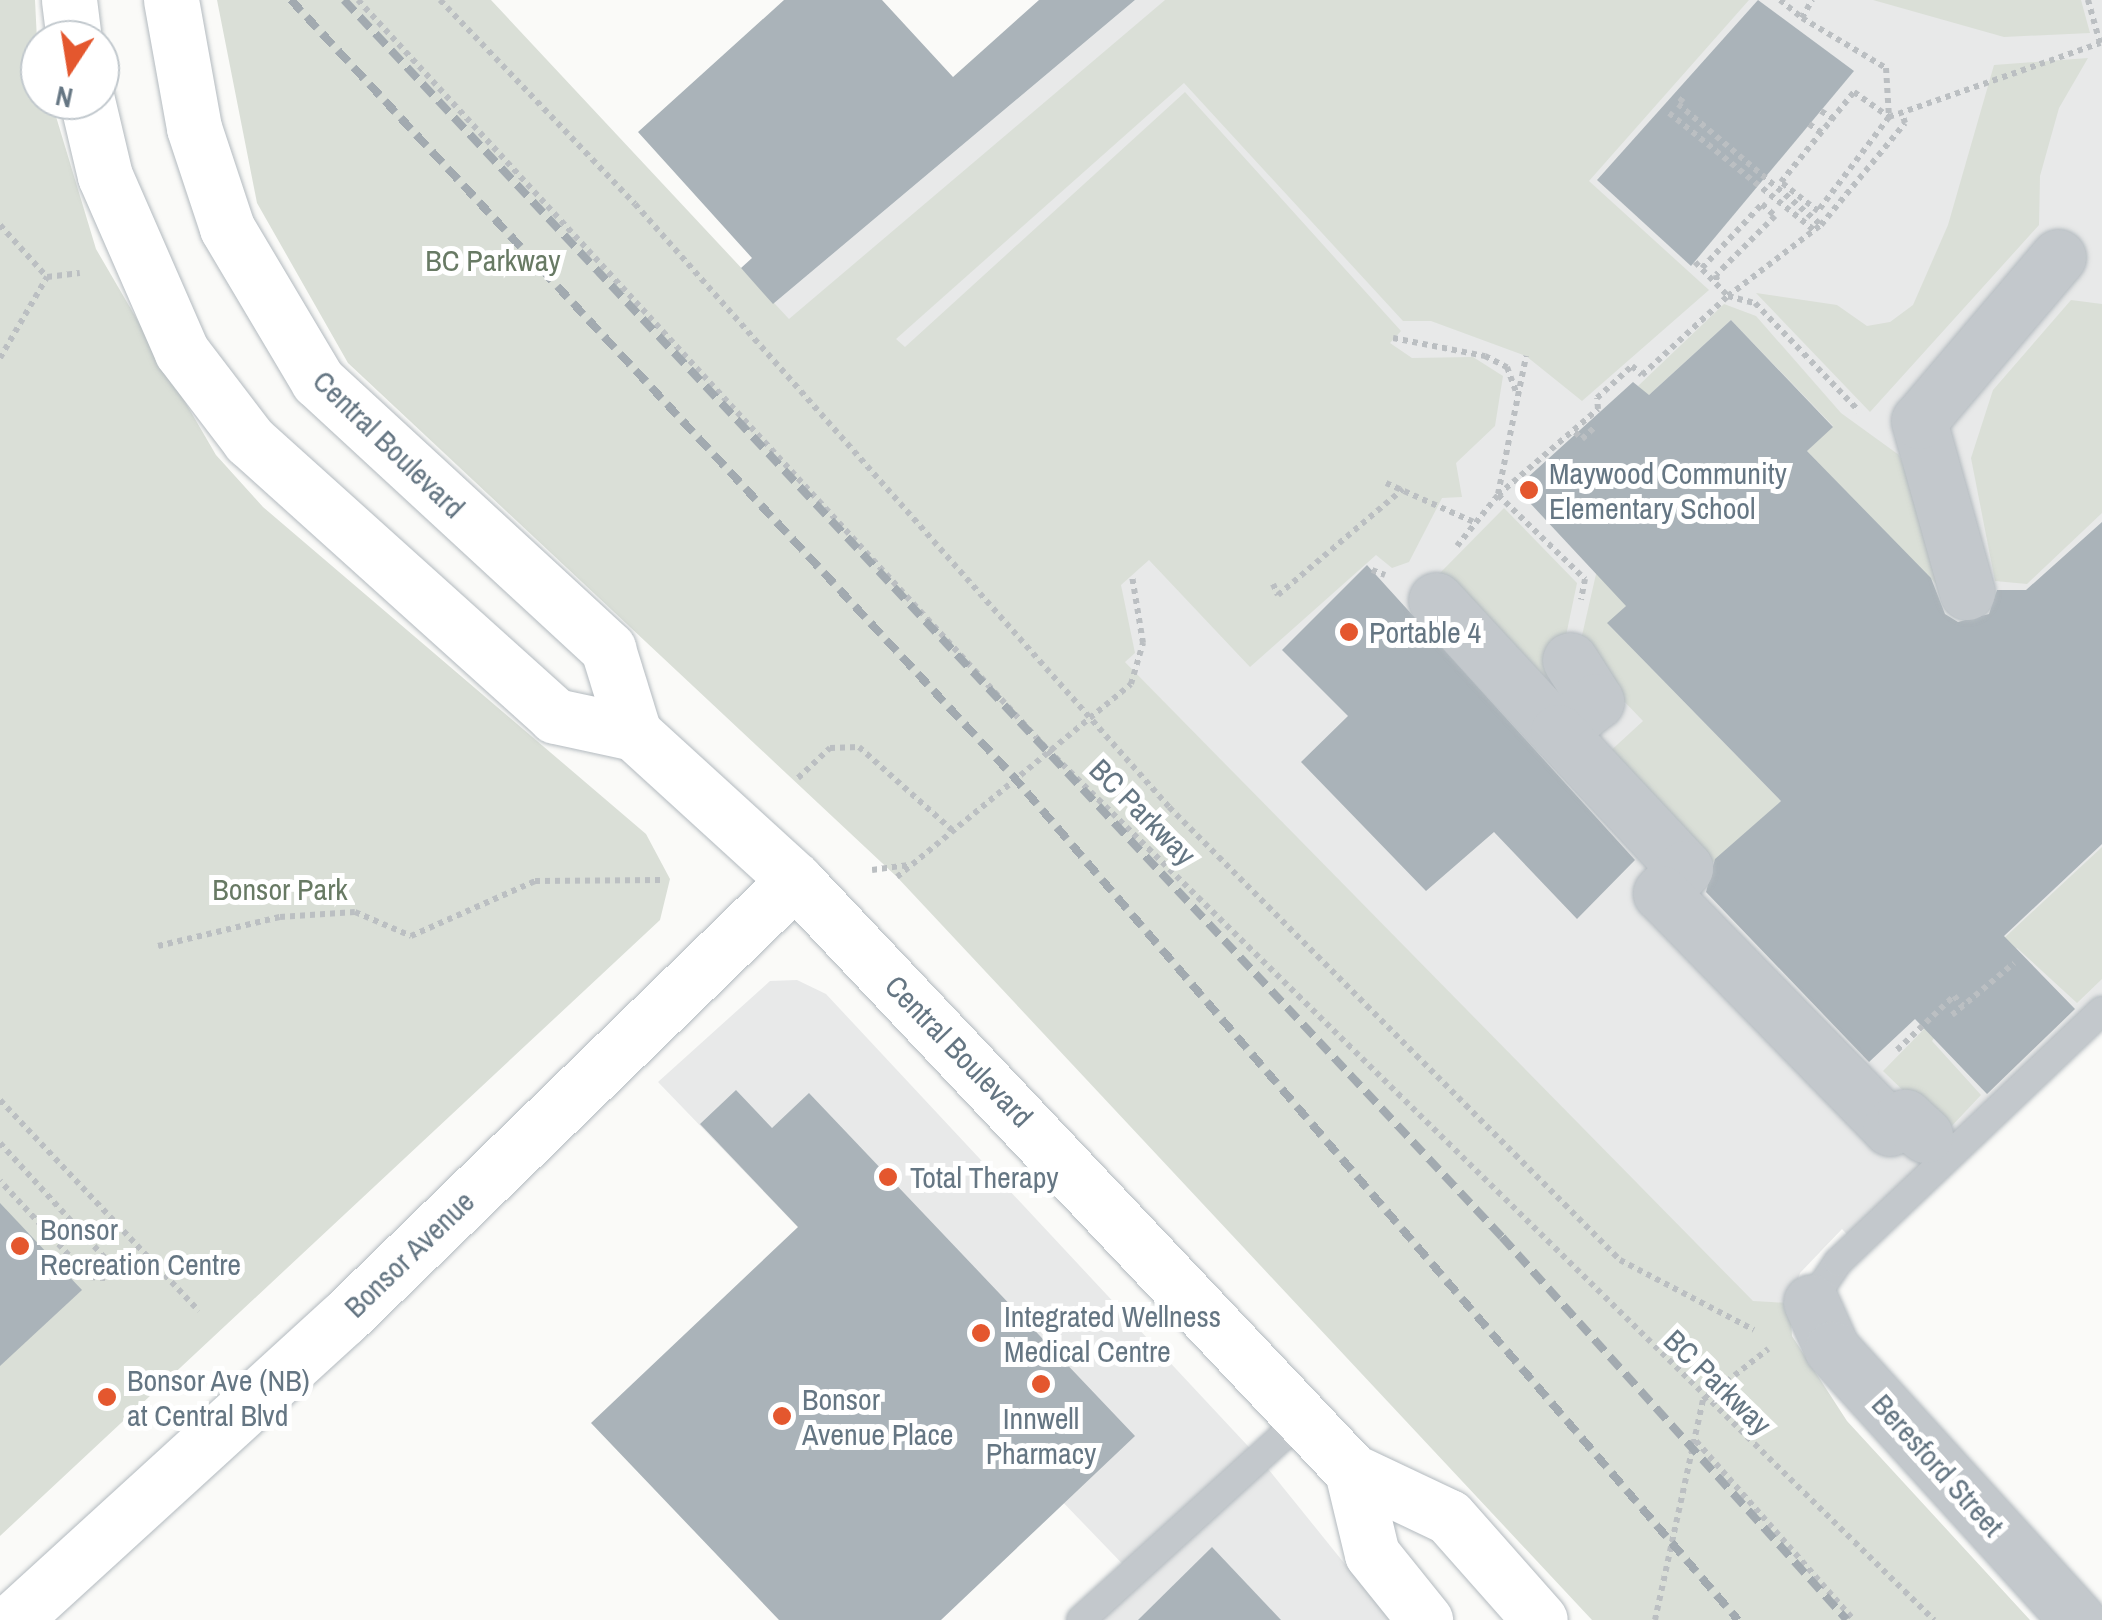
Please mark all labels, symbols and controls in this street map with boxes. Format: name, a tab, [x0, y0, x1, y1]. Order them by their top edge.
north arrow	[20, 20, 120, 120]
text: N	[52, 77, 76, 118]
park label: BC Parkway	[425, 242, 561, 278]
street label: Central Boulevard	[306, 363, 472, 525]
place label: Maywood Community Elementary School	[1549, 455, 1787, 526]
marker: Maywood Community Elementary School	[1518, 479, 1540, 501]
place label: Portable 4	[1369, 614, 1481, 650]
marker: Portable 4	[1338, 621, 1360, 643]
street label: BC Parkway	[1082, 751, 1204, 873]
park label: Bonsor Park	[212, 871, 348, 907]
street label: Central Boulevard	[878, 968, 1040, 1134]
place label: Total Therapy	[910, 1159, 1059, 1195]
marker: Total Therapy	[875, 1164, 901, 1190]
street label: Bonsor Avenue	[336, 1183, 482, 1325]
place label: Bonsor Recreation Centre	[40, 1211, 241, 1282]
marker: Bonsor Recreation Centre	[9, 1235, 31, 1257]
place label: Integrated Wellness Medical Centre	[1004, 1298, 1221, 1368]
marker: Integrated Wellness Medical Centre	[968, 1320, 994, 1346]
street label: BC Parkway	[1657, 1322, 1779, 1442]
place label: Bonsor Ave (NB) at Central Blvd	[127, 1362, 311, 1432]
marker: Innwell Pharmacy	[1030, 1373, 1052, 1395]
place label: Bonsor Avenue Place	[802, 1381, 953, 1452]
marker: Bonsor Ave (NB) at Central Blvd	[96, 1386, 118, 1408]
street label: Beresford Street	[1865, 1386, 2011, 1544]
place label: Innwell Pharmacy	[986, 1400, 1096, 1470]
marker: Bonsor Avenue Place	[771, 1405, 793, 1427]

